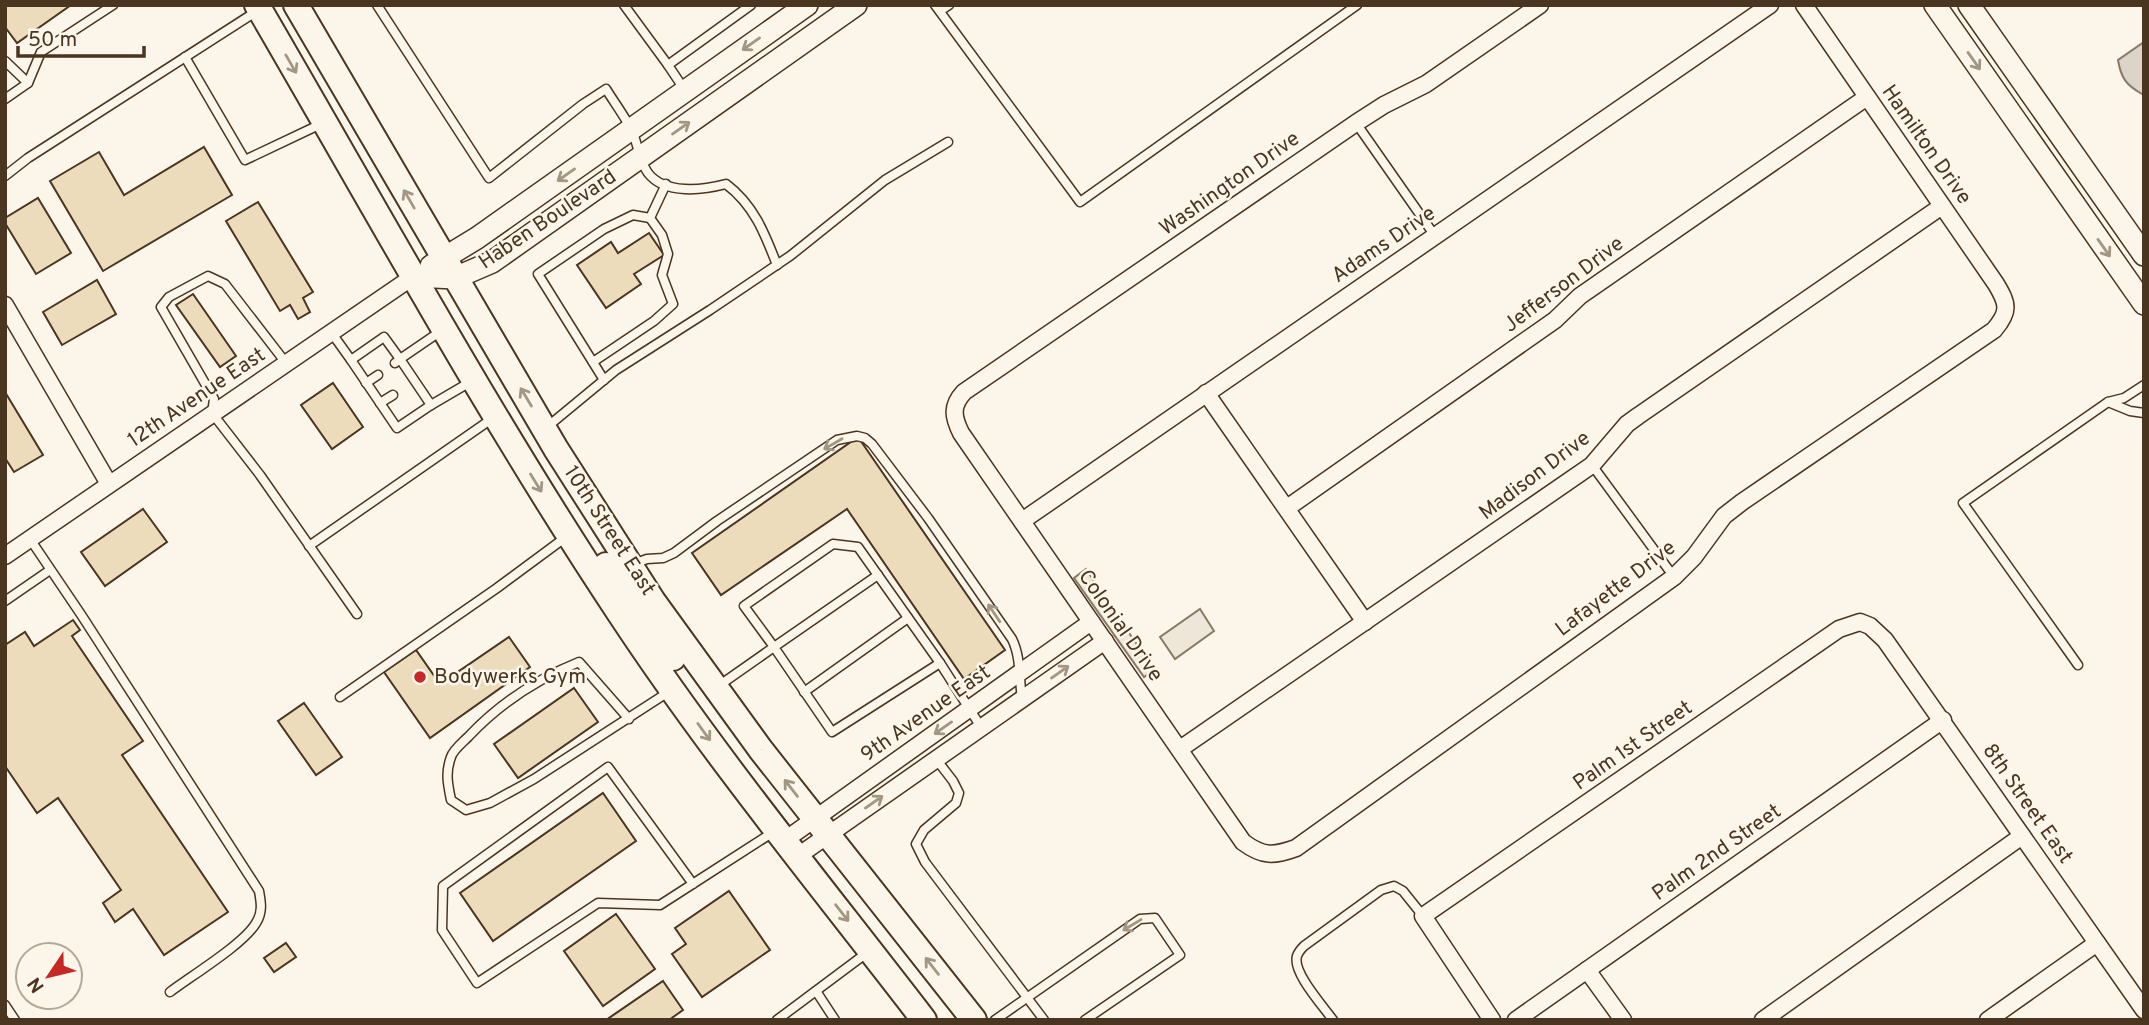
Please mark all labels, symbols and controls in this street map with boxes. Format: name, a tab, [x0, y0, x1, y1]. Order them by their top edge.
scale bar	[18, 14, 144, 58]
text: 50 m	[28, 27, 77, 54]
one-way arrow	[742, 37, 762, 51]
one-way arrow	[1967, 51, 1981, 71]
one-way arrow	[284, 54, 298, 74]
street label: Hamilton Drive	[1875, 80, 1977, 210]
one-way arrow	[671, 121, 690, 135]
street label: Washington Drive	[1155, 126, 1305, 242]
street label: Haben Boulevard	[474, 164, 622, 276]
one-way arrow	[557, 168, 576, 182]
one-way arrow	[402, 189, 416, 209]
street label: Adams Drive	[1327, 200, 1441, 290]
street label: Jefferson Drive	[1498, 231, 1630, 339]
one-way arrow	[2097, 238, 2111, 257]
street label: 12th Avenue East	[123, 342, 271, 454]
one-way arrow	[519, 388, 533, 408]
street label: Madison Drive	[1474, 425, 1596, 527]
one-way arrow	[823, 437, 843, 451]
street label: 10th Street East	[557, 461, 661, 601]
one-way arrow	[529, 472, 543, 492]
street label: Lafayette Drive	[1550, 535, 1682, 643]
street label: Colonial Drive	[1071, 565, 1169, 687]
one-way arrow	[987, 604, 1001, 623]
street label: 9th Avenue East	[856, 659, 996, 769]
place label: Bodywerks Gym	[434, 664, 586, 691]
one-way arrow	[1050, 665, 1069, 679]
marker: Bodywerks Gym	[412, 669, 428, 685]
street label: Palm 1st Street	[1568, 695, 1698, 797]
one-way arrow	[934, 721, 953, 735]
one-way arrow	[696, 723, 711, 741]
street label: 8th Street East	[1976, 739, 2078, 869]
one-way arrow	[783, 779, 798, 797]
one-way arrow	[864, 795, 883, 809]
street label: Palm 2nd Street	[1647, 798, 1787, 908]
one-way arrow	[835, 903, 850, 922]
one-way arrow	[1123, 919, 1143, 933]
north arrow	[14, 941, 84, 1011]
one-way arrow	[925, 958, 940, 976]
text: N	[23, 972, 50, 997]

